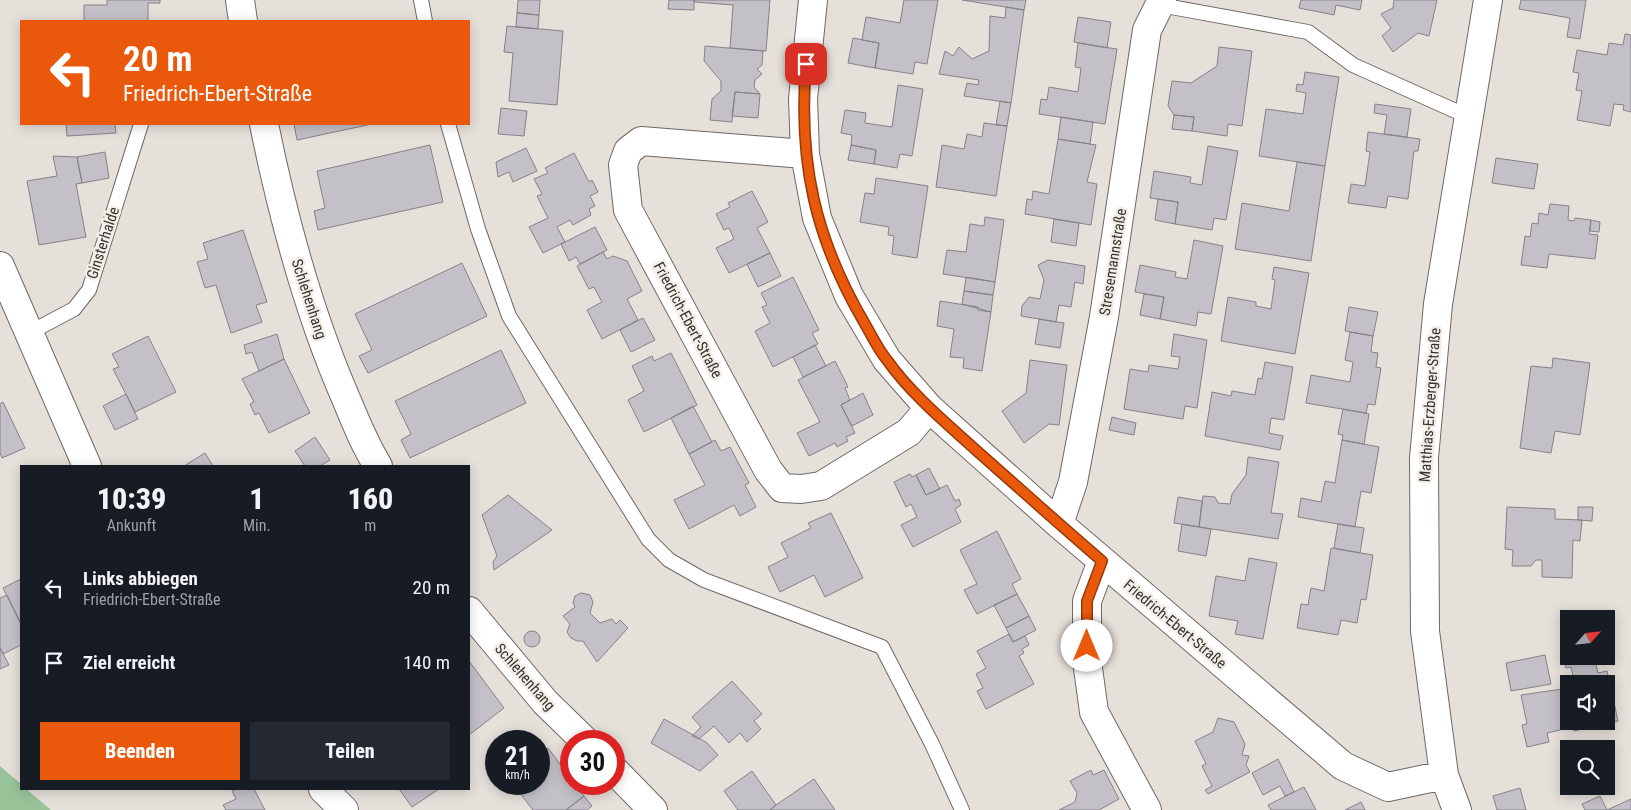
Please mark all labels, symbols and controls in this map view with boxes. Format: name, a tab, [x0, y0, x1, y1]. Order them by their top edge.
text: 20 m	[123, 39, 192, 80]
icon: left	[40, 40, 105, 105]
pin	[785, 43, 827, 85]
icon: arrive	[792, 50, 820, 78]
text: Friedrich-Ebert-Straße	[123, 81, 312, 106]
street label: Ginsterhalde	[83, 205, 123, 281]
street label: Stresemannstraße	[1096, 207, 1130, 317]
street label: Schlehenhang	[288, 257, 330, 341]
street label: Friedrich-Ebert-Straße	[650, 259, 726, 381]
street label: Matthias-Erzberger-Straße	[1416, 327, 1444, 483]
text: 10:39	[97, 481, 166, 516]
text: 1	[249, 481, 264, 516]
text: 160	[347, 481, 393, 516]
text: Ankunft	[107, 516, 156, 535]
text: Min.	[243, 516, 271, 535]
text: m	[364, 516, 376, 535]
text: Links abbiegen	[83, 567, 198, 590]
icon: left	[40, 574, 68, 602]
text: 20 m	[413, 576, 450, 599]
street label: Friedrich-Ebert-Straße	[1120, 576, 1230, 672]
text: Friedrich-Ebert-Straße	[83, 590, 221, 609]
north arrow	[1560, 610, 1615, 665]
map controls	[1560, 610, 1615, 795]
position arrow	[1060, 619, 1112, 671]
street label: Schlehenhang	[491, 640, 559, 714]
icon: arrive	[40, 649, 68, 677]
text: Ziel erreicht	[83, 651, 175, 674]
text: 140 m	[403, 651, 450, 674]
button: sound	[1560, 675, 1615, 730]
button: Beenden	[40, 722, 240, 780]
button: Teilen	[250, 722, 450, 780]
speed limit sign: 30	[560, 730, 625, 795]
button: search	[1560, 740, 1615, 795]
text: 21	[505, 742, 530, 771]
text: km/h	[505, 768, 530, 782]

